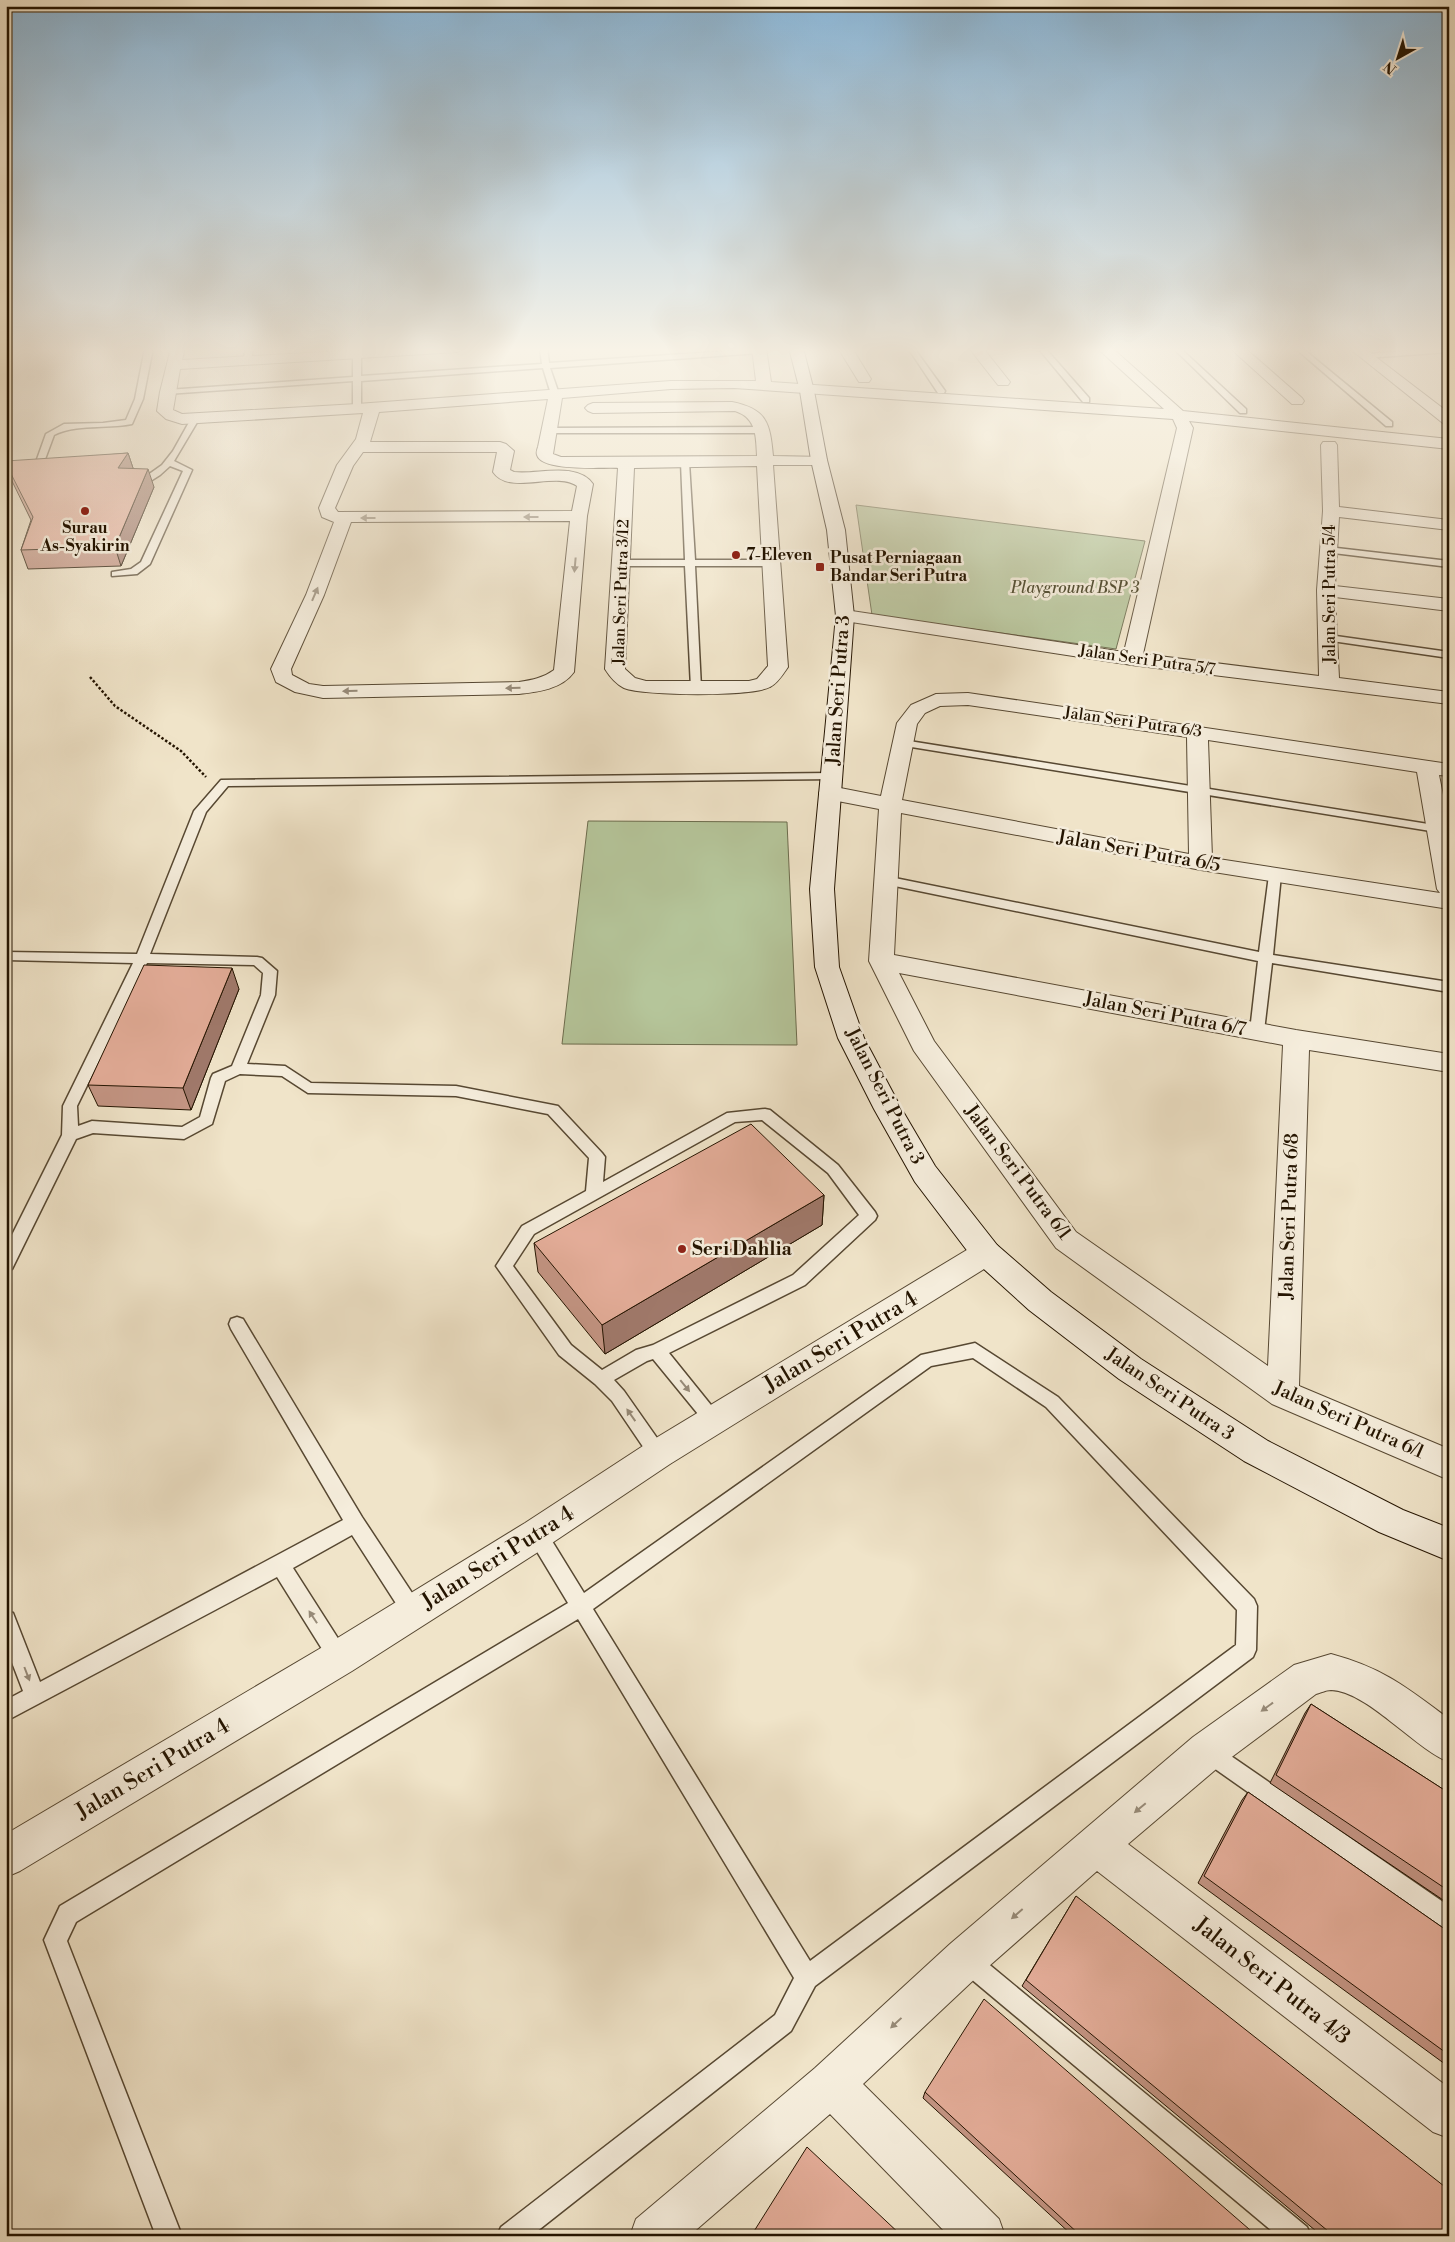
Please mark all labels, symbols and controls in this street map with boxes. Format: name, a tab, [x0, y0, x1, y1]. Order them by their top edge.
north arrow	[1372, 32, 1422, 82]
text: N	[1380, 57, 1400, 78]
marker: Surau As-Syakirin	[79, 505, 91, 517]
one-way arrow	[522, 513, 538, 521]
one-way arrow	[360, 514, 376, 522]
place label: Surau As-Syakirin	[39, 518, 130, 556]
street label: Jalan Seri Putra 3/12	[608, 519, 634, 666]
street label: Jalan Seri Putra 5/4	[1320, 524, 1340, 665]
place label: 7-Eleven	[746, 545, 812, 565]
place label: Pusat Perniagaan Bandar Seri Putra	[830, 548, 967, 586]
marker: 7-Eleven	[730, 549, 742, 561]
one-way arrow	[571, 557, 579, 573]
marker: Pusat Perniagaan Bandar Seri Putra	[814, 561, 826, 573]
park label: Playground BSP 3	[1010, 578, 1140, 598]
one-way arrow	[311, 587, 319, 601]
street label: Jalan Seri Putra 3	[821, 614, 855, 767]
street label: Jalan Seri Putra 5/7	[1076, 640, 1217, 679]
one-way arrow	[505, 684, 521, 692]
one-way arrow	[342, 687, 358, 695]
street label: Jalan Seri Putra 6/3	[1062, 702, 1204, 742]
street label: Jalan Seri Putra 6/5	[1054, 825, 1223, 877]
street label: Jalan Seri Putra 6/7	[1081, 986, 1248, 1042]
street label: Jalan Seri Putra 3	[840, 1023, 930, 1168]
street label: Jalan Seri Putra 6/1	[959, 1099, 1077, 1244]
street label: Jalan Seri Putra 6/8	[1274, 1132, 1304, 1301]
place label: Seri Dahlia	[692, 1237, 793, 1261]
marker: Seri Dahlia	[676, 1243, 688, 1255]
street label: Jalan Seri Putra 4	[758, 1285, 923, 1399]
street label: Jalan Seri Putra 3	[1100, 1341, 1239, 1446]
street label: Jalan Seri Putra 6/1	[1269, 1375, 1428, 1464]
one-way arrow	[680, 1379, 691, 1392]
one-way arrow	[626, 1409, 636, 1422]
street label: Jalan Seri Putra 4	[416, 1500, 579, 1616]
one-way arrow	[308, 1610, 318, 1623]
one-way arrow	[23, 1667, 31, 1681]
one-way arrow	[1261, 1702, 1274, 1712]
street label: Jalan Seri Putra 4	[70, 1712, 235, 1826]
one-way arrow	[1134, 1802, 1147, 1813]
one-way arrow	[1011, 1908, 1024, 1919]
street label: Jalan Seri Putra 4/3	[1188, 1911, 1356, 2051]
one-way arrow	[891, 2017, 903, 2029]

